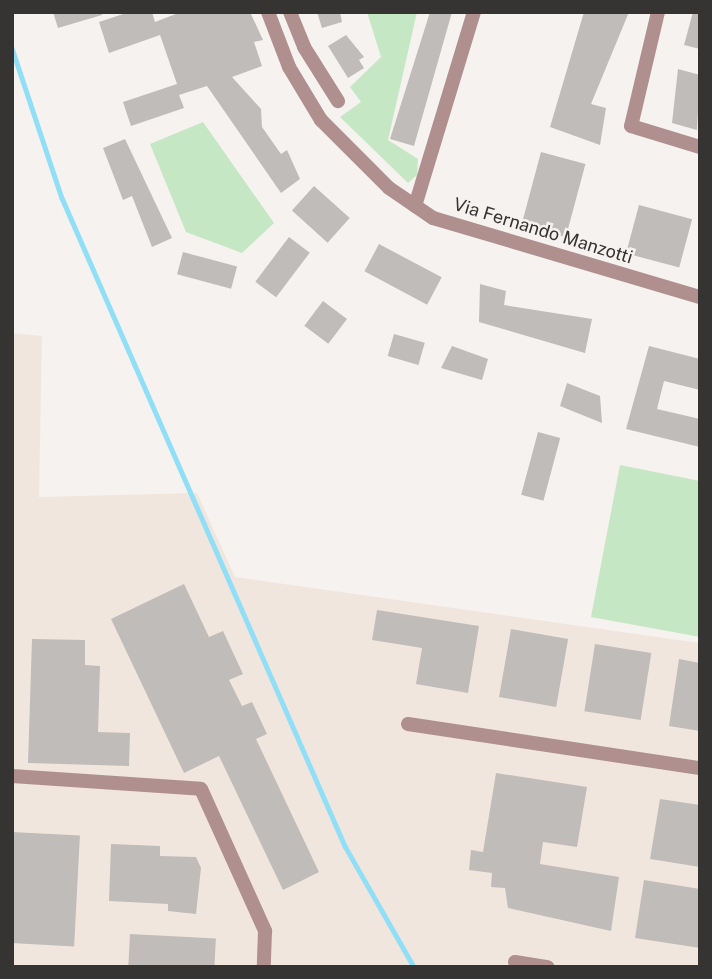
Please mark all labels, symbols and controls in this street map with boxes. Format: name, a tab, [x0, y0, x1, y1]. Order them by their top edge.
street label: Via Fernando Manzotti	[451, 193, 635, 269]

